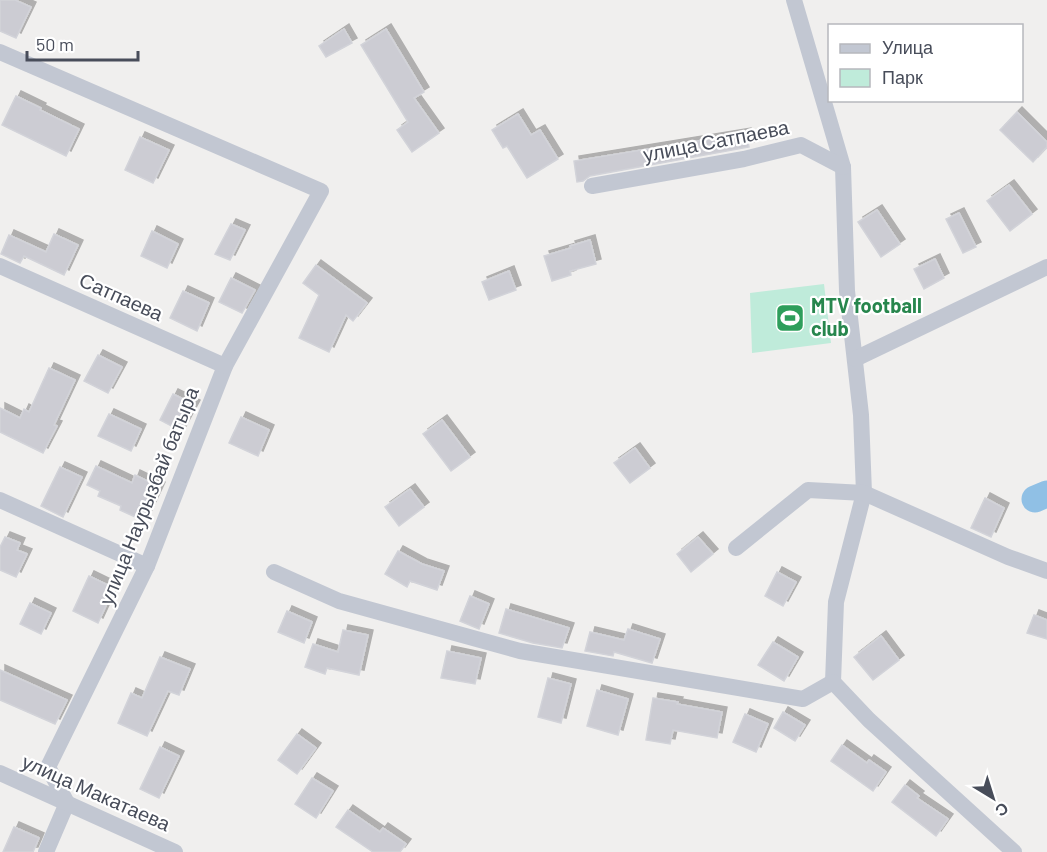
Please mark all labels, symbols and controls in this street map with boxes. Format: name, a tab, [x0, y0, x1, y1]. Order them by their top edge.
scale bar	[27, 24, 138, 62]
legend	[828, 24, 1023, 102]
text: 50 m	[36, 33, 74, 55]
text: Улица	[882, 36, 934, 58]
text: Парк	[882, 66, 923, 88]
street label: улица Сатпаева	[641, 114, 792, 166]
street label: Сатпаева	[76, 267, 168, 326]
place label: MTV football club	[811, 293, 922, 340]
sports icon: MTV football club	[774, 302, 806, 334]
street label: улица Наурызбай батыра	[93, 382, 203, 608]
street label: улица Макатаева	[19, 749, 175, 836]
north arrow	[963, 768, 1023, 828]
text: С	[992, 799, 1013, 822]

